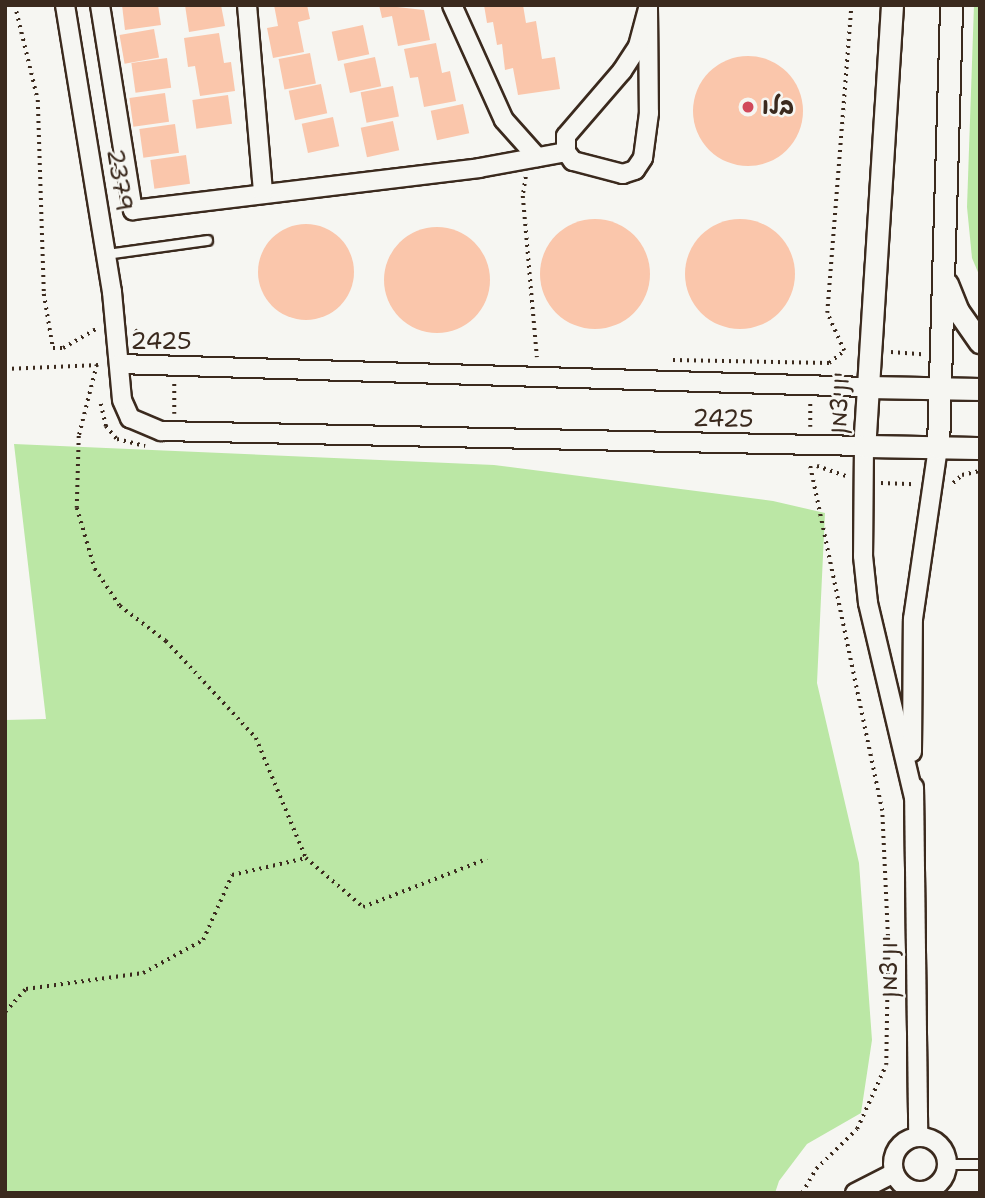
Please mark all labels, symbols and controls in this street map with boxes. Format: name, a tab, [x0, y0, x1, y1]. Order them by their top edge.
place label: בלו	[762, 93, 794, 121]
marker: בלו	[740, 99, 756, 115]
street label: 2379	[100, 147, 138, 213]
street label: 2425	[130, 328, 192, 356]
street label: יוניצמן	[824, 371, 856, 435]
street label: 2425	[692, 404, 754, 434]
street label: יוניצמן	[876, 936, 904, 998]

